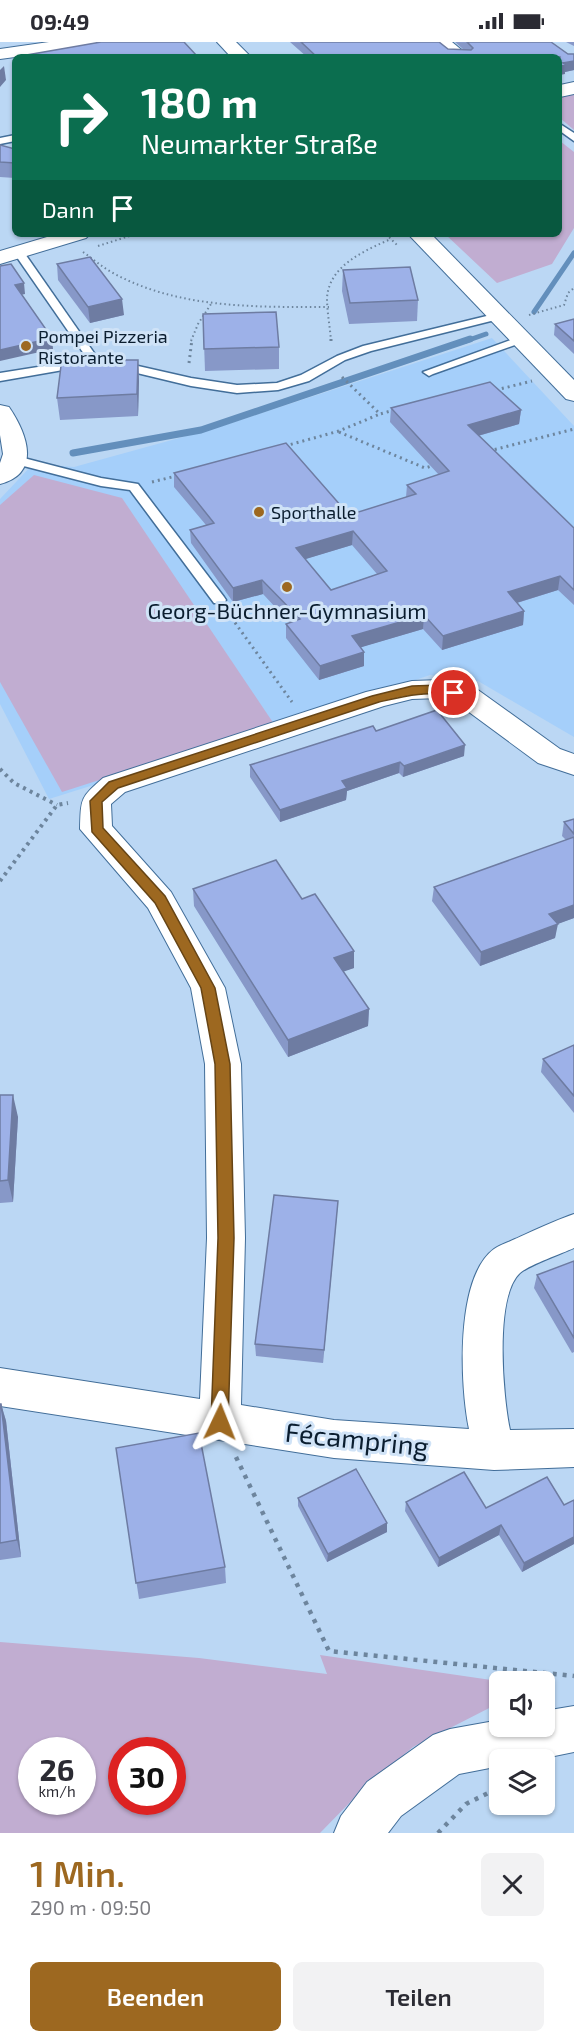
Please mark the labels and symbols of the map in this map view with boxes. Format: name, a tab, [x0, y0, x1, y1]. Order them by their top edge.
place label: Pompei Pizzeria Ristorante	[38, 325, 168, 368]
marker: Pompei Pizzeria Ristorante	[19, 339, 33, 353]
place label: Sporthalle	[271, 501, 357, 523]
marker: Sporthalle	[252, 505, 266, 519]
marker: Georg-Büchner-Gymnasium	[280, 580, 294, 594]
place label: Georg-Büchner-Gymnasium	[147, 597, 427, 623]
pin	[428, 667, 479, 718]
position arrow	[188, 1390, 252, 1454]
street label: Fécampring	[284, 1415, 430, 1462]
speed limit sign: 30	[108, 1737, 186, 1815]

